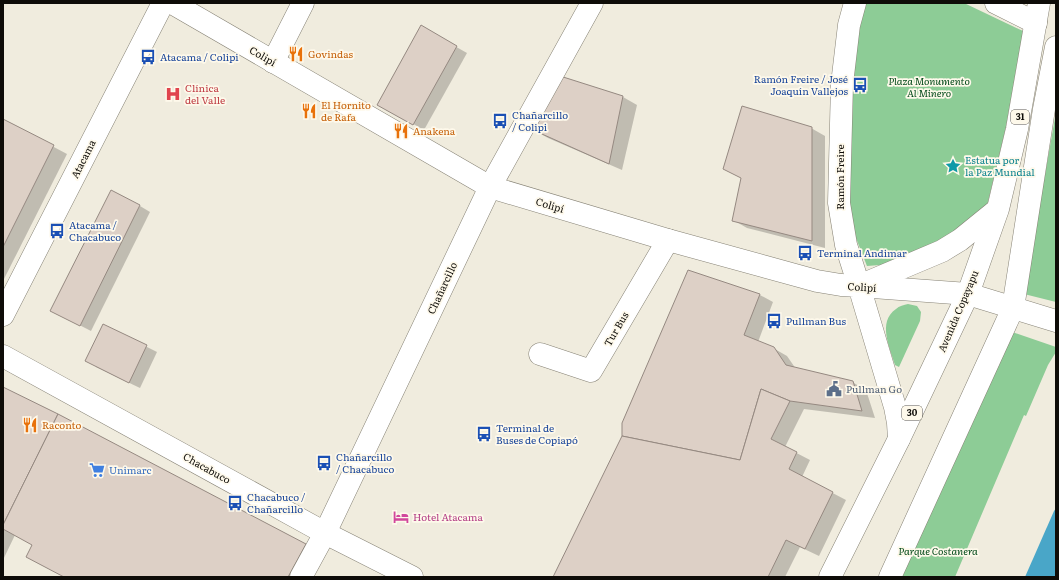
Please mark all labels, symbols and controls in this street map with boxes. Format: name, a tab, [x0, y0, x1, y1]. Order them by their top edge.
street label: Colipí	[247, 42, 280, 70]
restaurant icon: Govindas	[287, 45, 305, 63]
place label: Govindas	[308, 46, 353, 61]
bus stop icon: Atacama / Colipi	[139, 48, 157, 66]
place label: Atacama / Colipi	[160, 49, 239, 64]
place label: Ramón Freire / José Joaquín Vallejos	[754, 71, 848, 98]
park label: Plaza Monumento Al Minero	[888, 73, 970, 100]
bus stop icon: Ramón Freire / José Joaquín Vallejos	[851, 76, 869, 94]
place label: Clínica del Valle	[185, 80, 225, 107]
hospital icon: Clínica del Valle	[164, 85, 182, 103]
place label: El Hornito de Rafa	[321, 97, 371, 124]
restaurant icon: El Hornito de Rafa	[300, 102, 318, 120]
place label: Chañarcillo / Colipi	[512, 107, 568, 134]
road number: 31	[1011, 110, 1029, 124]
bus stop icon: Chañarcillo / Colipi	[491, 112, 509, 130]
restaurant icon: Anakena	[392, 122, 410, 140]
place label: Anakena	[413, 123, 456, 138]
street label: Atacama	[66, 136, 99, 181]
street label: Ramón Freire	[832, 144, 847, 210]
place label: Estatua por la Paz Mundial	[965, 152, 1035, 179]
place icon: Estatua por la Paz Mundial	[944, 157, 962, 175]
street label: Colipí	[534, 193, 567, 216]
place label: Atacama / Chacabuco	[69, 217, 121, 244]
bus stop icon: Atacama / Chacabuco	[48, 222, 66, 240]
bus stop icon: Terminal Andimar	[796, 244, 814, 262]
place label: Terminal Andimar	[817, 245, 907, 260]
street label: Chañarcillo	[423, 259, 460, 316]
street label: Avenida Copayapu	[933, 267, 982, 354]
street label: Colipí	[847, 278, 878, 295]
street label: Tur Bus	[600, 308, 632, 349]
bus stop icon: Pullman Bus	[765, 312, 783, 330]
place label: Pullman Bus	[786, 313, 847, 328]
public building icon: Pullman Go	[825, 380, 843, 398]
place label: Pullman Go	[846, 381, 902, 396]
road number: 30	[902, 406, 922, 420]
restaurant icon: Raconto	[21, 416, 39, 434]
place label: Raconto	[42, 417, 81, 432]
place label: Terminal de Buses de Copiapó	[496, 420, 578, 447]
bus stop icon: Terminal de Buses de Copiapó	[475, 425, 493, 443]
street label: Chacabuco	[181, 448, 234, 487]
place label: Chañarcillo / Chacabuco	[336, 449, 394, 476]
bus stop icon: Chañarcillo / Chacabuco	[315, 454, 333, 472]
supermarket icon: Unimarc	[88, 461, 106, 479]
place label: Unimarc	[109, 462, 151, 477]
place label: Chacabuco / Chañarcillo	[247, 489, 306, 516]
bus stop icon: Chacabuco / Chañarcillo	[226, 494, 244, 512]
hotel icon: Hotel Atacama	[392, 508, 410, 526]
place label: Hotel Atacama	[413, 509, 484, 524]
park label: Parque Costanera	[898, 543, 978, 558]

